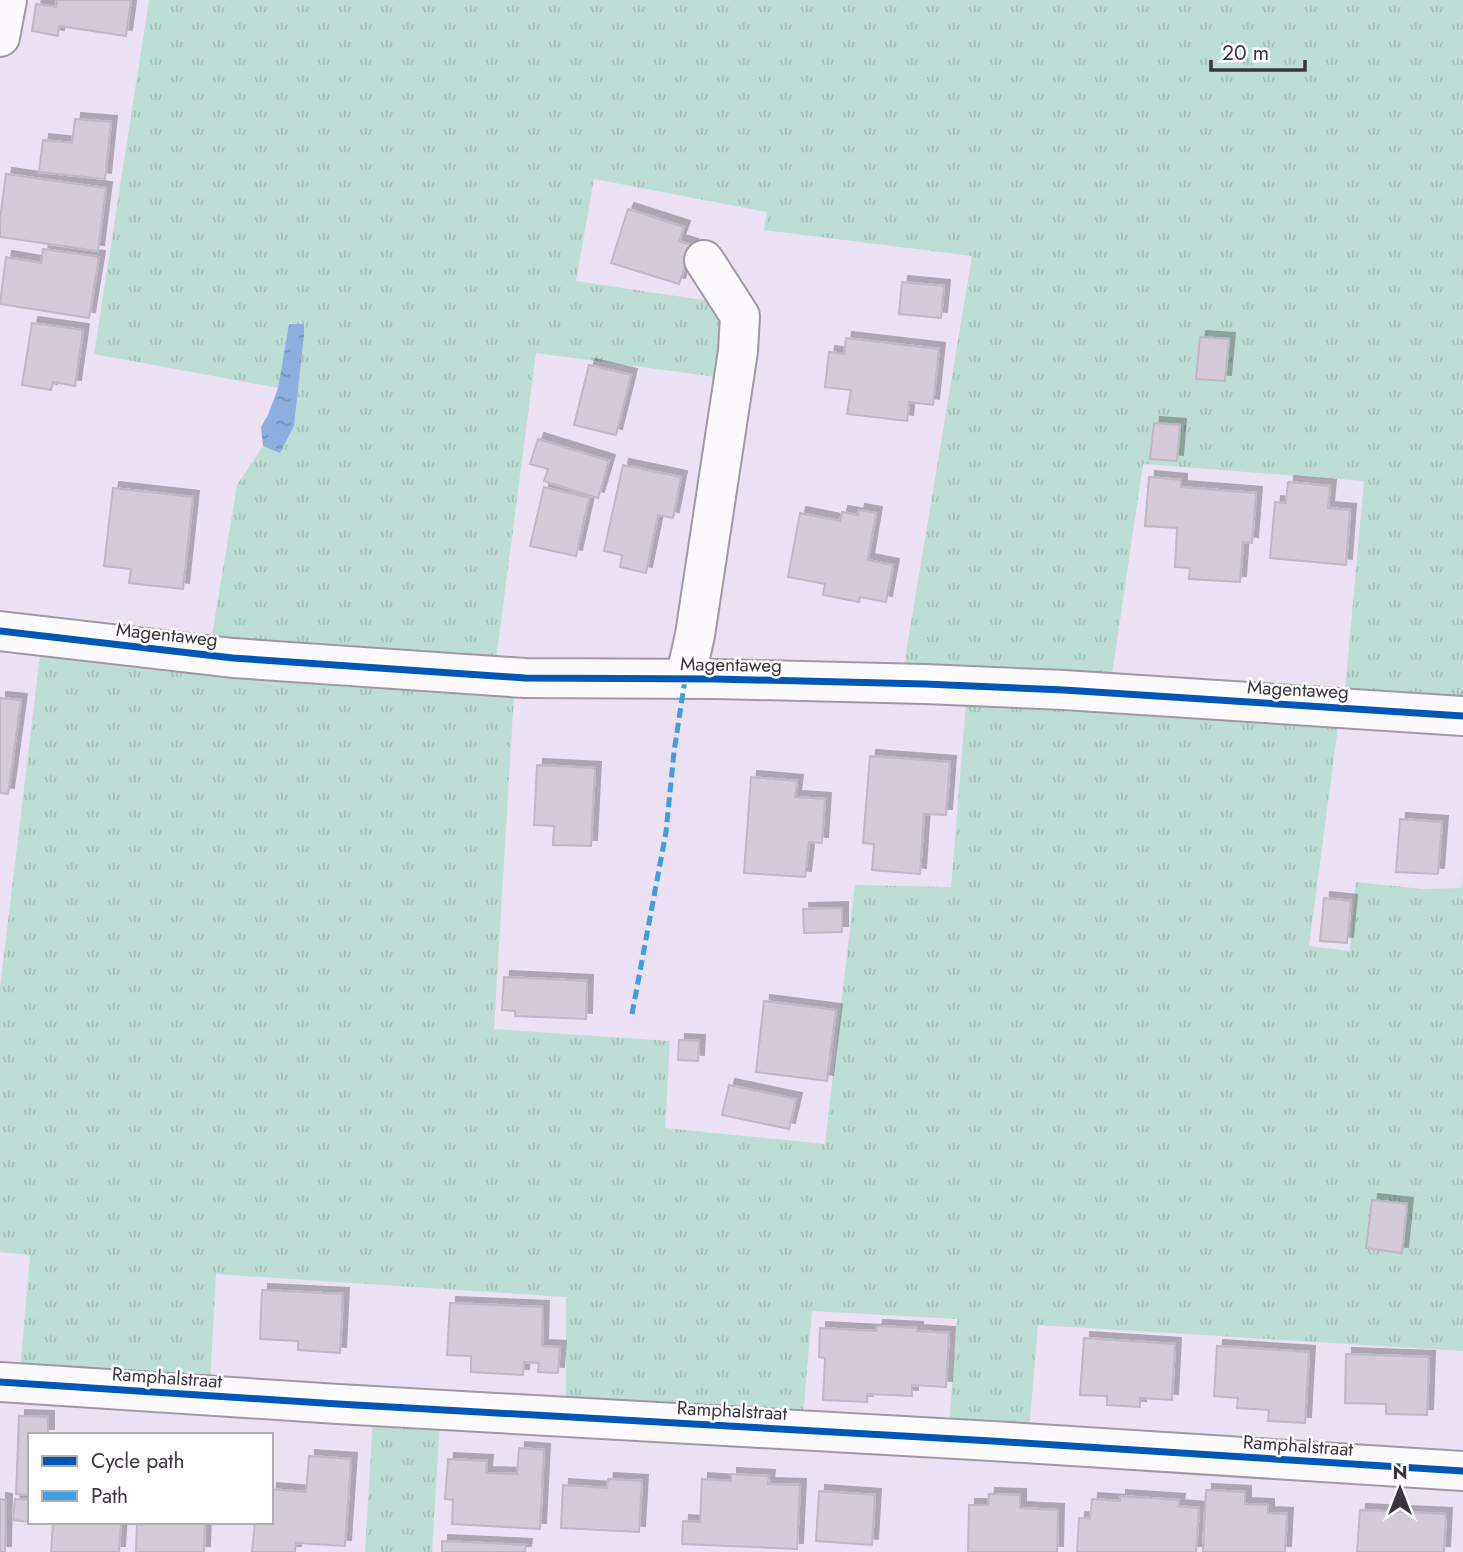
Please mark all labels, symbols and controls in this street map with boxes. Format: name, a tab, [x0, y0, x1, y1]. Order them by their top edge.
scale bar	[1211, 28, 1306, 72]
text: 20 m	[1222, 38, 1269, 68]
street label: Magentaweg	[115, 616, 219, 653]
street label: Magentaweg	[680, 650, 782, 679]
street label: Magentaweg	[1246, 673, 1350, 706]
street label: Ramphalstraat	[111, 1360, 223, 1395]
street label: Ramphalstraat	[676, 1394, 788, 1427]
street label: Ramphalstraat	[1242, 1428, 1354, 1463]
legend	[28, 1433, 273, 1524]
text: Cycle path	[91, 1446, 184, 1476]
north arrow	[1365, 1454, 1435, 1524]
text: N	[1392, 1459, 1408, 1486]
text: Path	[91, 1481, 128, 1511]

